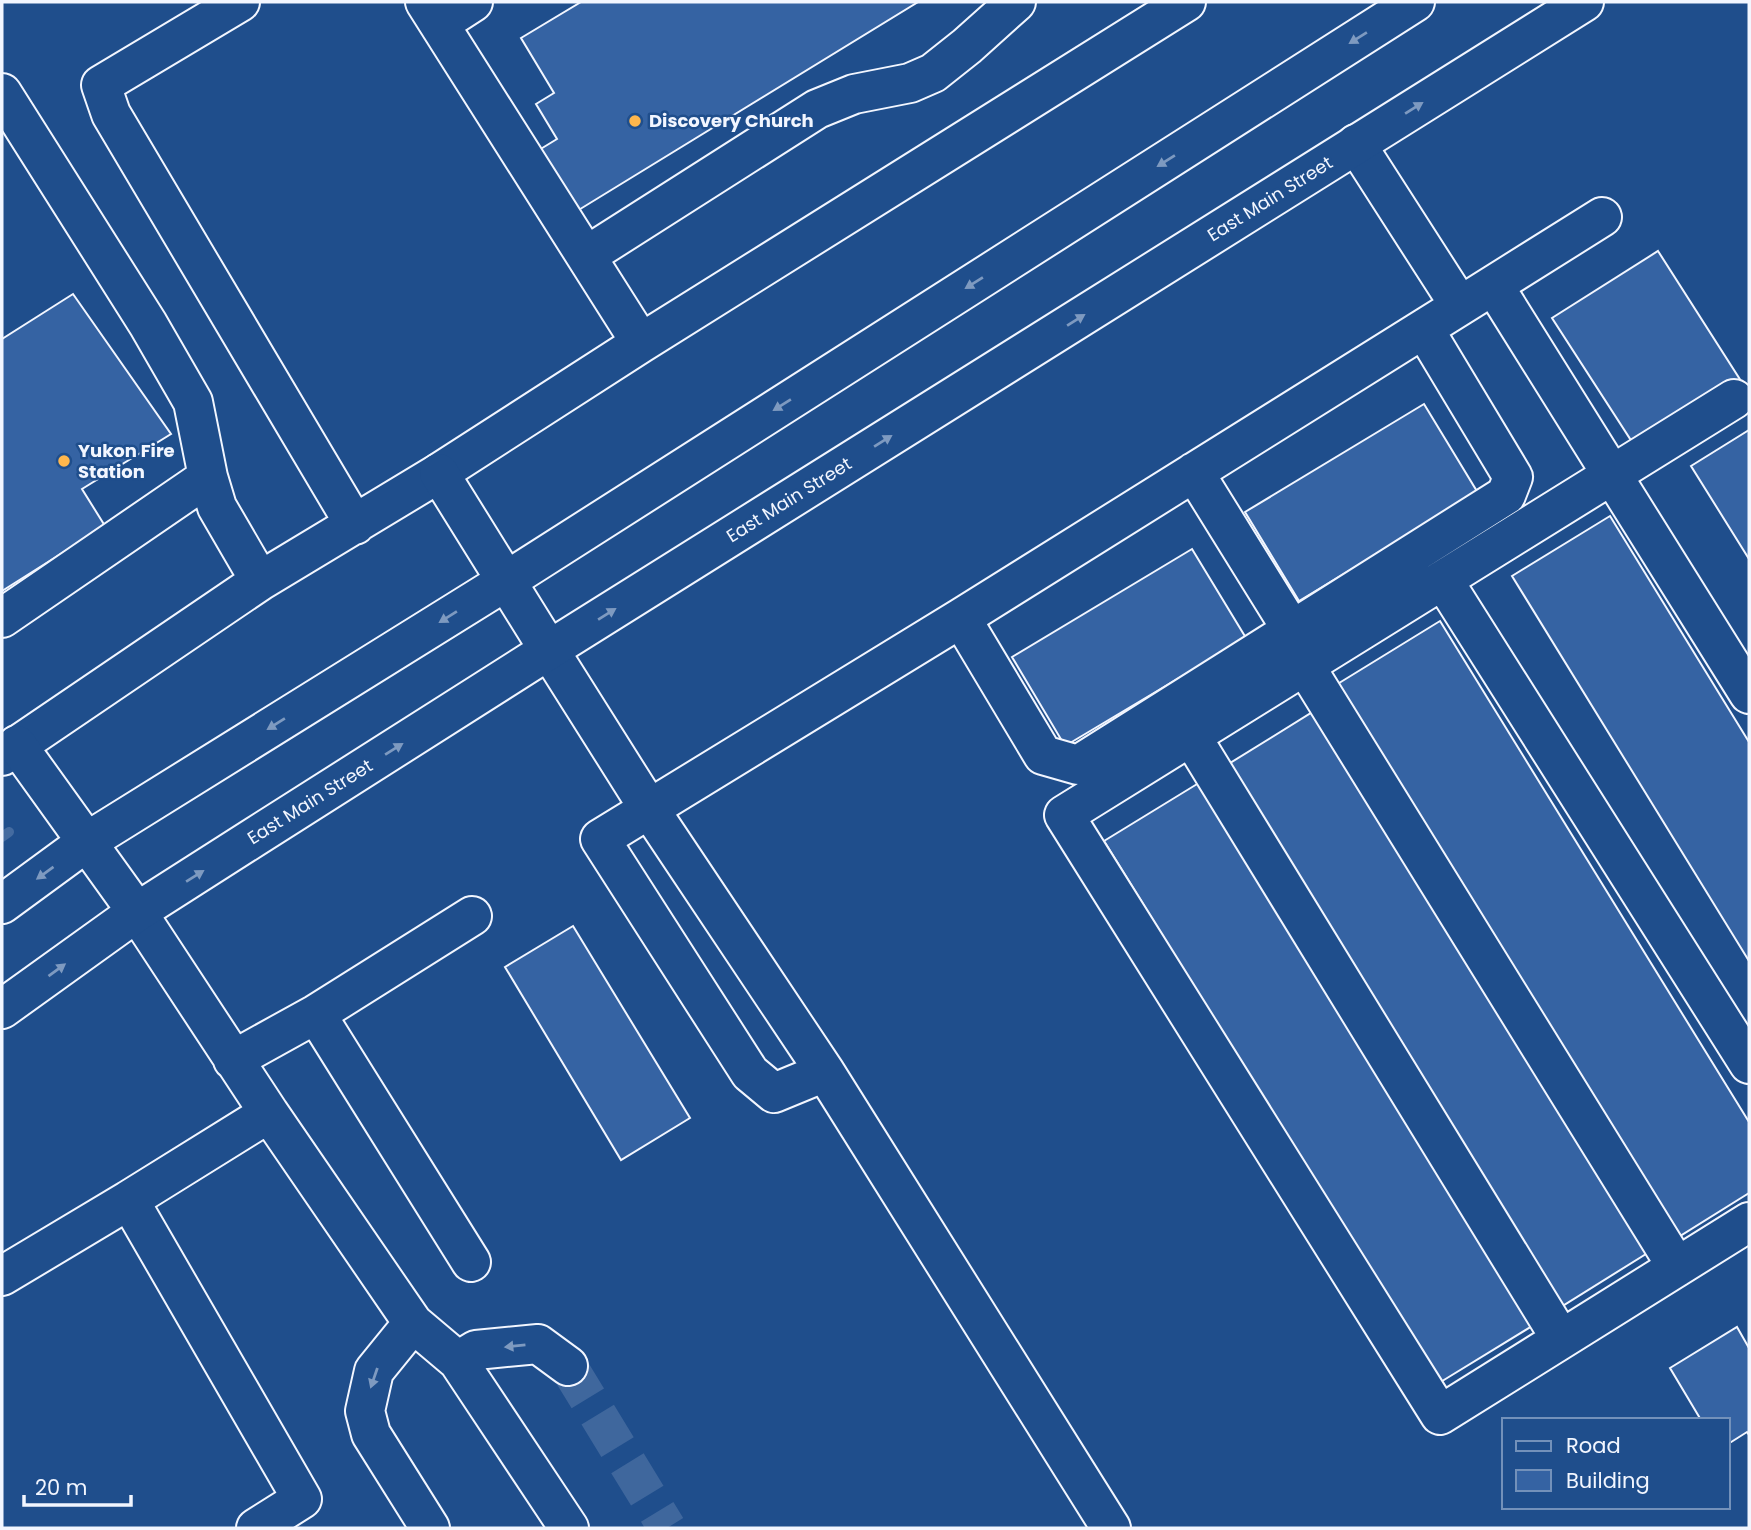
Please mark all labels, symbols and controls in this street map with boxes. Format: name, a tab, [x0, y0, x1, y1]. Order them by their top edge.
one-way arrow	[1348, 32, 1367, 45]
one-way arrow	[1404, 102, 1424, 115]
place label: Discovery Church	[649, 108, 814, 133]
marker: Discovery Church	[627, 113, 643, 129]
street label: East Main Street	[1202, 150, 1337, 247]
one-way arrow	[1156, 154, 1175, 167]
one-way arrow	[964, 276, 983, 289]
one-way arrow	[1066, 314, 1085, 327]
one-way arrow	[772, 398, 792, 411]
one-way arrow	[873, 434, 893, 447]
place label: Yukon Fire Station	[78, 438, 175, 484]
street label: East Main Street	[721, 451, 856, 548]
marker: Yukon Fire Station	[56, 453, 72, 469]
one-way arrow	[597, 607, 617, 620]
one-way arrow	[438, 610, 458, 623]
one-way arrow	[266, 718, 285, 731]
one-way arrow	[384, 743, 403, 756]
street label: East Main Street	[242, 753, 377, 850]
one-way arrow	[36, 865, 54, 879]
one-way arrow	[185, 869, 205, 882]
one-way arrow	[48, 963, 66, 977]
one-way arrow	[504, 1341, 526, 1352]
one-way arrow	[368, 1368, 378, 1389]
legend	[1502, 1418, 1730, 1509]
text: Road	[1566, 1431, 1621, 1460]
scale bar	[24, 1464, 131, 1508]
text: Building	[1566, 1466, 1650, 1495]
text: 20 m	[35, 1473, 88, 1502]

